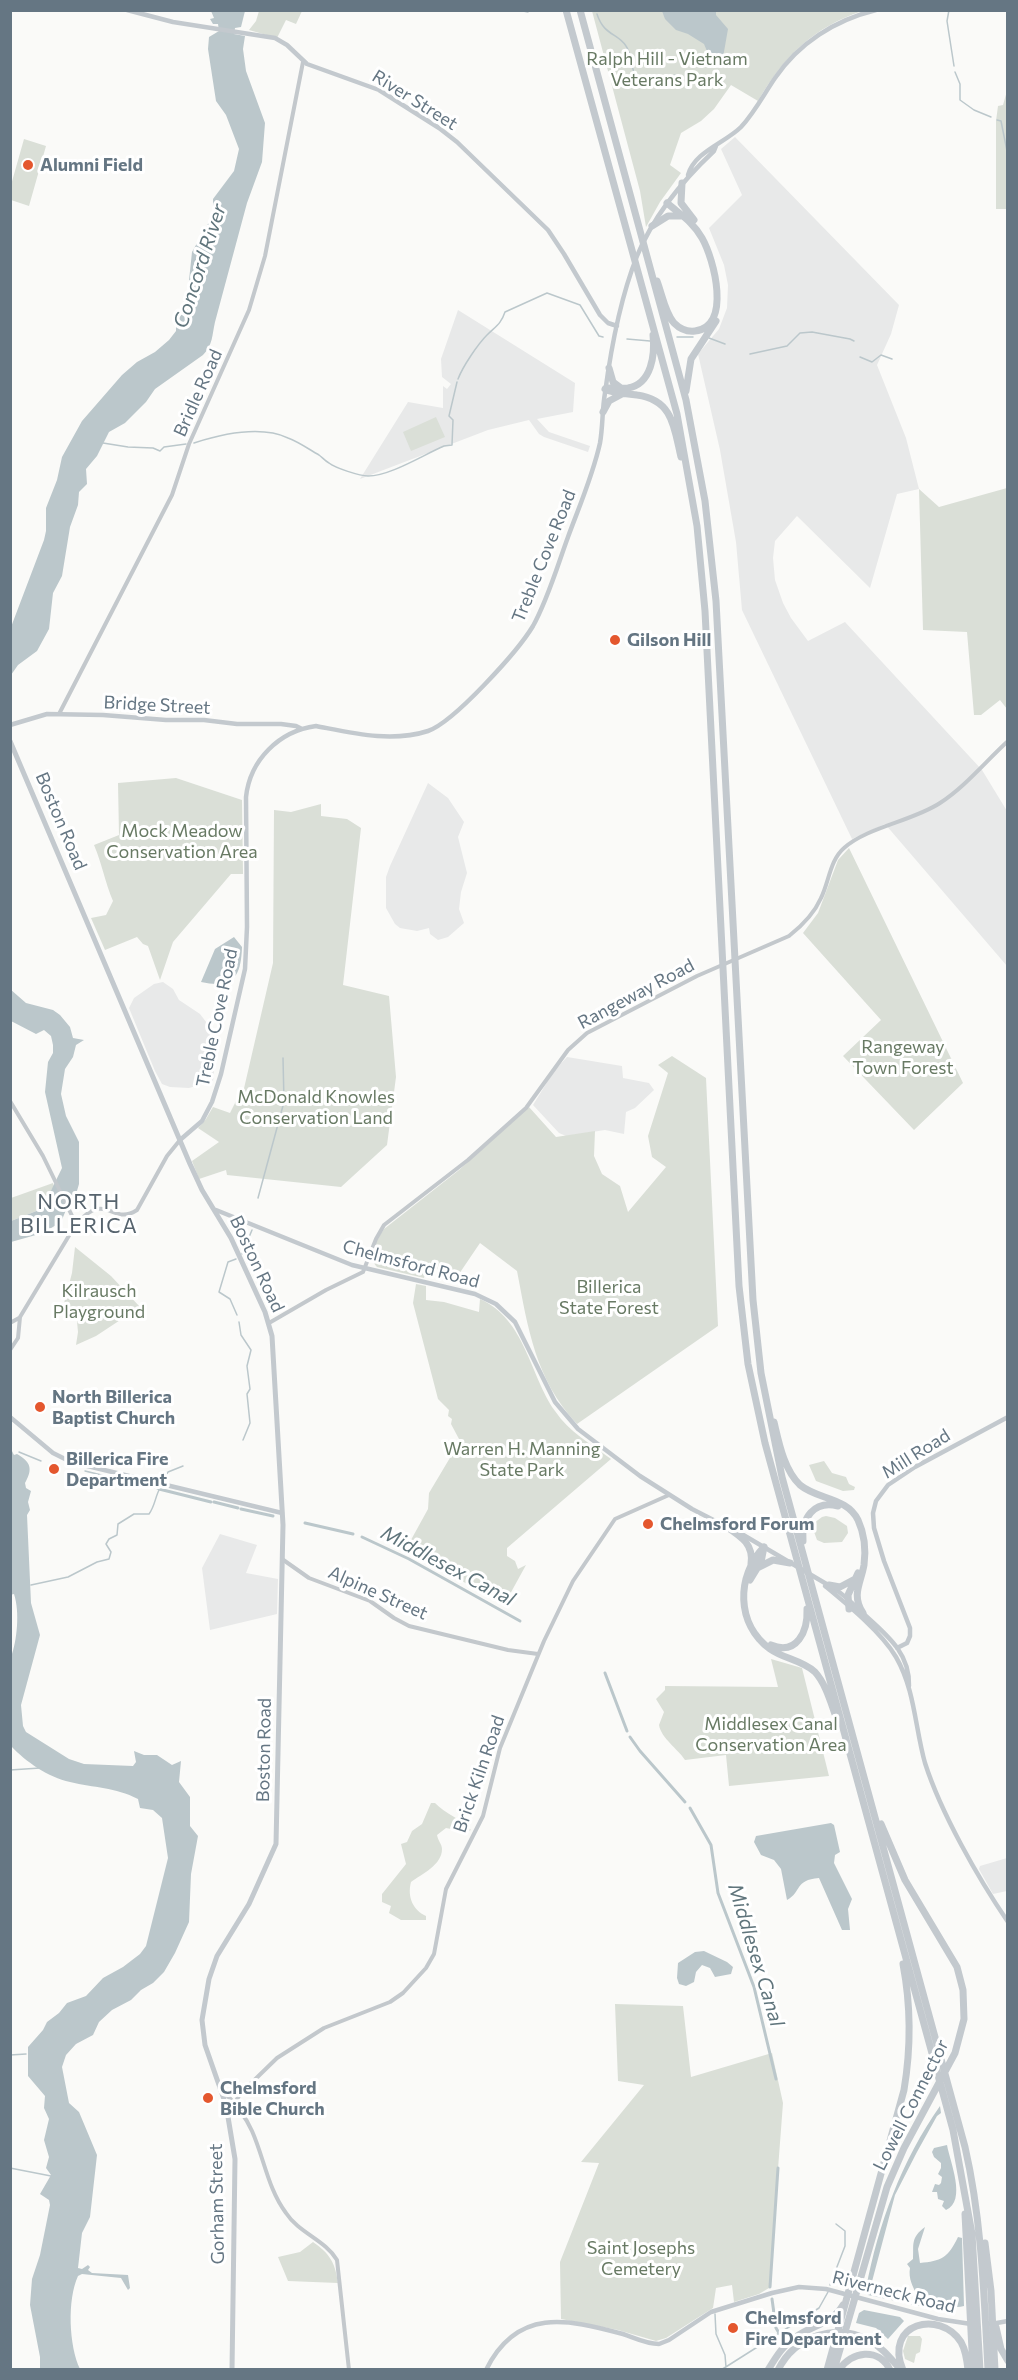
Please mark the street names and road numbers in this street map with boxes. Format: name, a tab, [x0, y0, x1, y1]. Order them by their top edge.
street label: River Street	[368, 65, 462, 135]
street label: Bridle Road	[169, 346, 227, 440]
street label: Treble Cove Road	[508, 486, 580, 626]
street label: Bridge Street	[103, 691, 211, 719]
street label: Boston Road	[31, 769, 91, 873]
street label: Treble Cove Road	[192, 947, 242, 1089]
street label: Rangeway Road	[574, 954, 698, 1034]
street label: Boston Road	[225, 1212, 289, 1316]
street label: Chelmsford Road	[340, 1235, 482, 1293]
street label: Mill Road	[878, 1425, 954, 1483]
street label: Alpine Street	[325, 1561, 431, 1625]
street label: Boston Road	[252, 1698, 276, 1802]
street label: Brick Kiln Road	[449, 1713, 509, 1835]
street label: Lowell Connector	[869, 2036, 953, 2174]
street label: Gorham Street	[205, 2143, 229, 2265]
street label: Riverneck Road	[830, 2266, 958, 2318]

